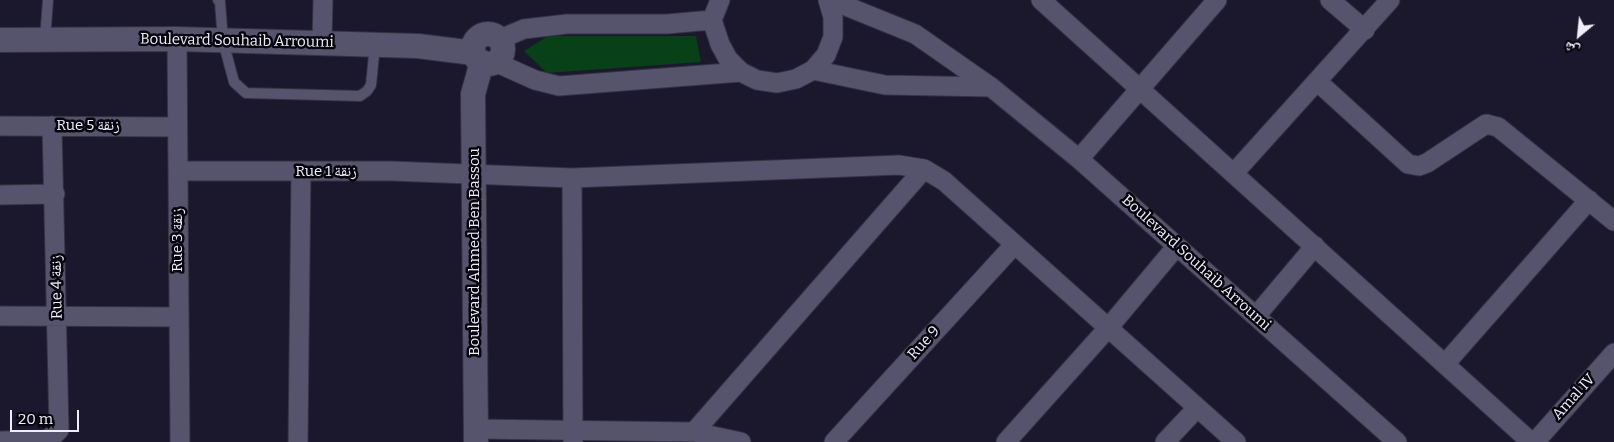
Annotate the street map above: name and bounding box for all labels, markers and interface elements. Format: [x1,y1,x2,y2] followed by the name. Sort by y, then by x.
[1554,10,1604,60] north arrow
[140,30,334,52] street label: Boulevard Souhaib Arroumi
[1561,38,1582,60] text: ش
[56,117,120,135] street label: Rue 5 زنقة
[466,148,484,356] street label: Boulevard Ahmed Ben Bassou
[295,163,357,181] street label: Rue 1 زنقة
[1118,191,1274,335] street label: Boulevard Souhaib Arroumi
[169,208,187,272] street label: Rue 3 زنقة
[47,255,67,319] street label: Rue 4 زنقة
[904,323,944,363] street label: Rue 9
[1549,370,1599,424] street label: Amal IV
[12,400,81,432] scale bar
[18,410,53,428] text: 20 m

